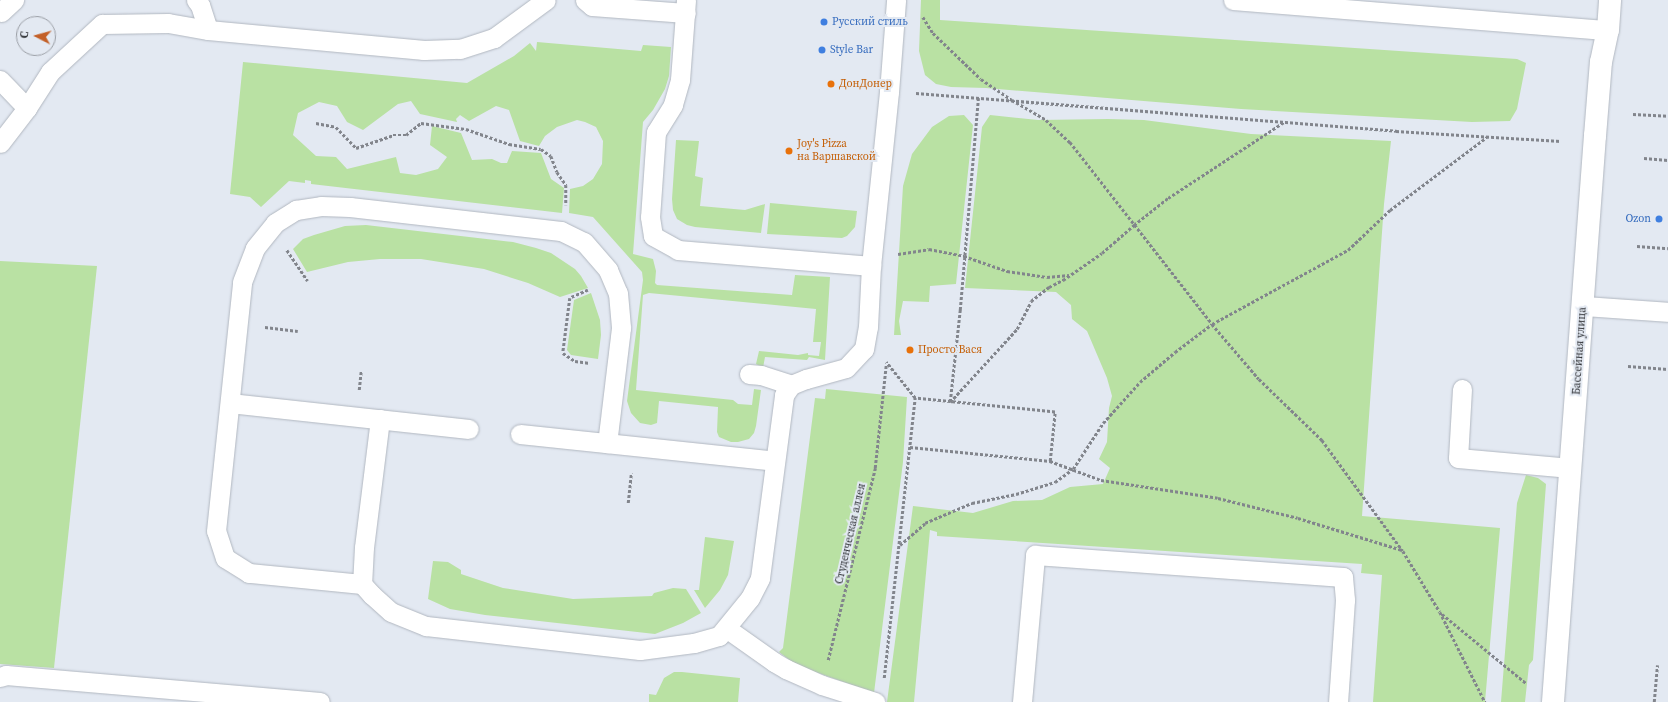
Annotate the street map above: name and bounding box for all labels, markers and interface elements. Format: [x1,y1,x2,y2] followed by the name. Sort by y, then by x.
[832,15,908,29] place label: Русский стиль
[16,16,56,56] north arrow
[819,17,829,27] marker: Русский стиль
[17,31,32,39] text: С
[830,43,873,57] place label: Style Bar
[817,45,827,55] marker: Style Bar
[839,77,892,91] place label: ДонДонер
[826,79,836,89] marker: ДонДонер
[797,138,876,164] place label: Joy's Pizza на Варшавской
[784,146,794,156] marker: Joy's Pizza на Варшавской
[1626,212,1651,226] place label: Ozon
[1654,214,1664,224] marker: Ozon
[1570,307,1590,395] street label: Бассейная улица
[918,343,982,357] place label: Просто Вася
[905,345,915,355] marker: Просто Вася
[833,482,869,586] street label: Студенческая аллея

